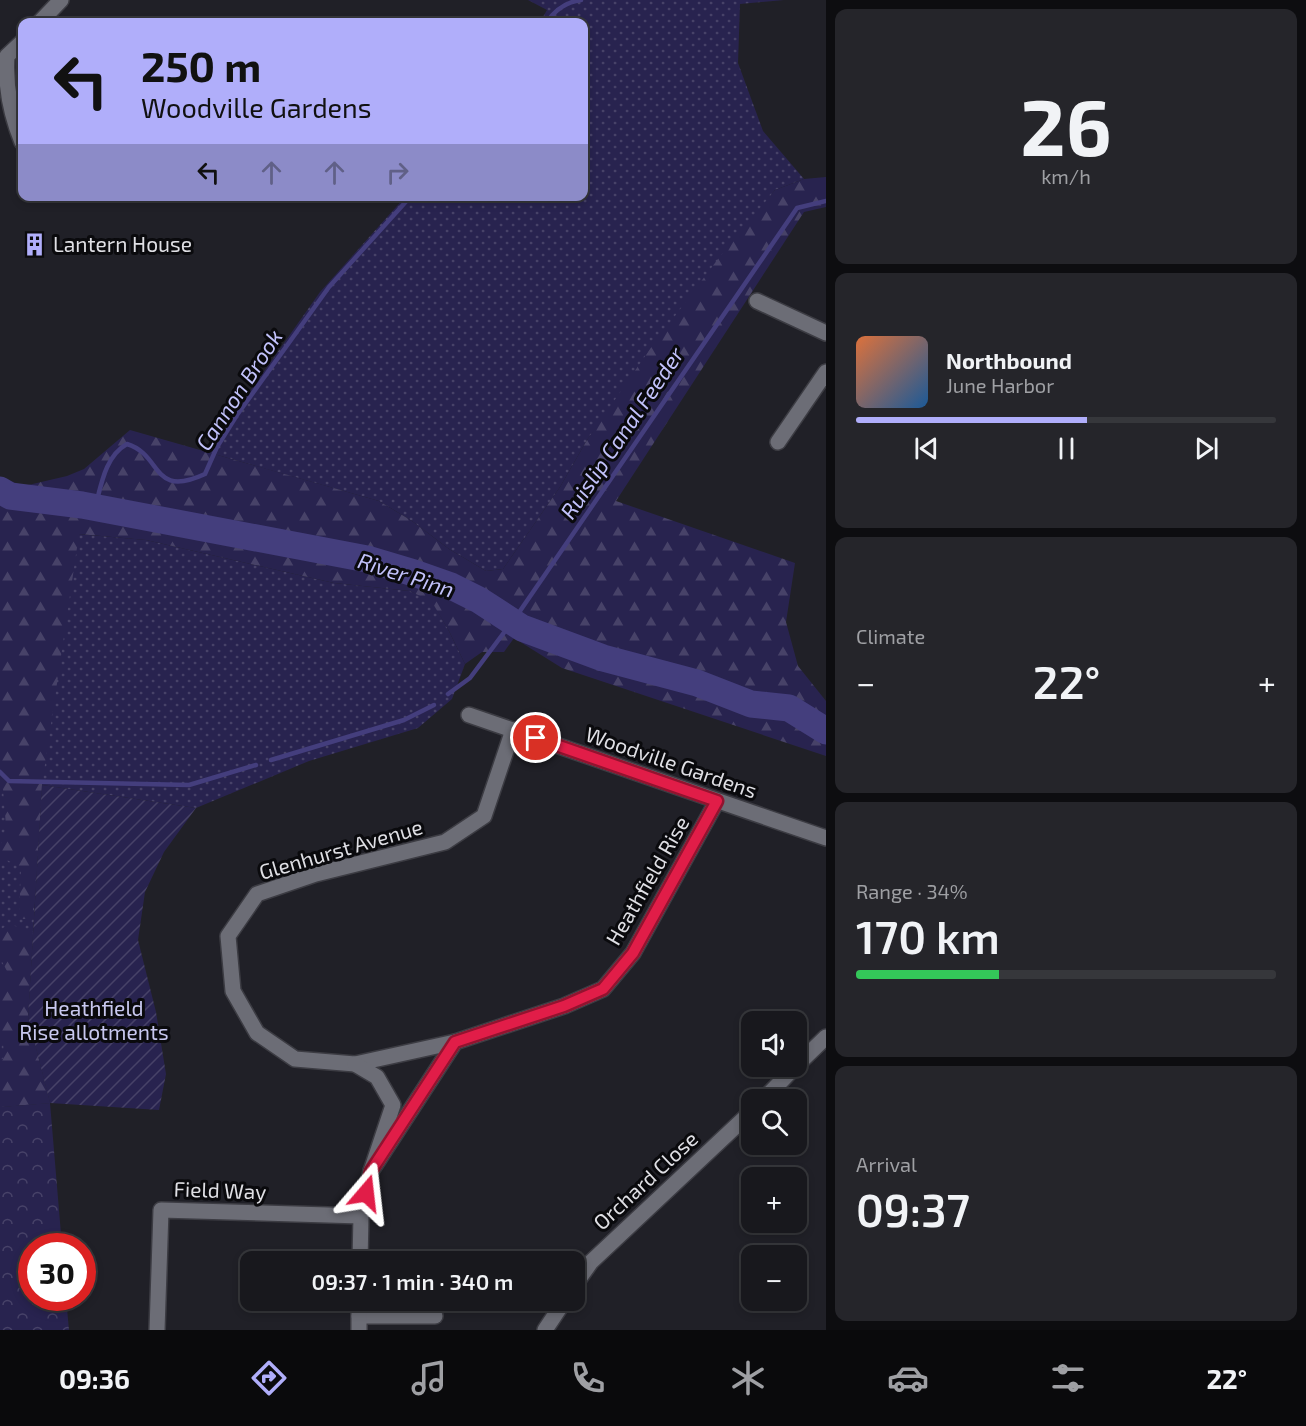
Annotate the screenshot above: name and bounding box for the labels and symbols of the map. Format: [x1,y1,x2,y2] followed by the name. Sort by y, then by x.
[53,231,192,256] place label: Lantern House
[22,232,48,258] building icon: Lantern House
[189,324,287,455] water label: Cannon Brook
[554,341,689,523] water label: Ruislip Canal Feeder
[355,546,458,602] water label: River Pinn
[510,712,561,763] pin
[583,721,760,803] street label: Woodville Gardens
[600,812,694,949] street label: Heathfield Rise
[256,813,425,884] street label: Glenhurst Avenue
[19,995,169,1044] park label: Heathfield Rise allotments
[588,1125,702,1234] street label: Orchard Close
[334,1161,398,1225] position arrow
[173,1175,267,1204] street label: Field Way
[18,1233,96,1311] speed limit sign: 30

